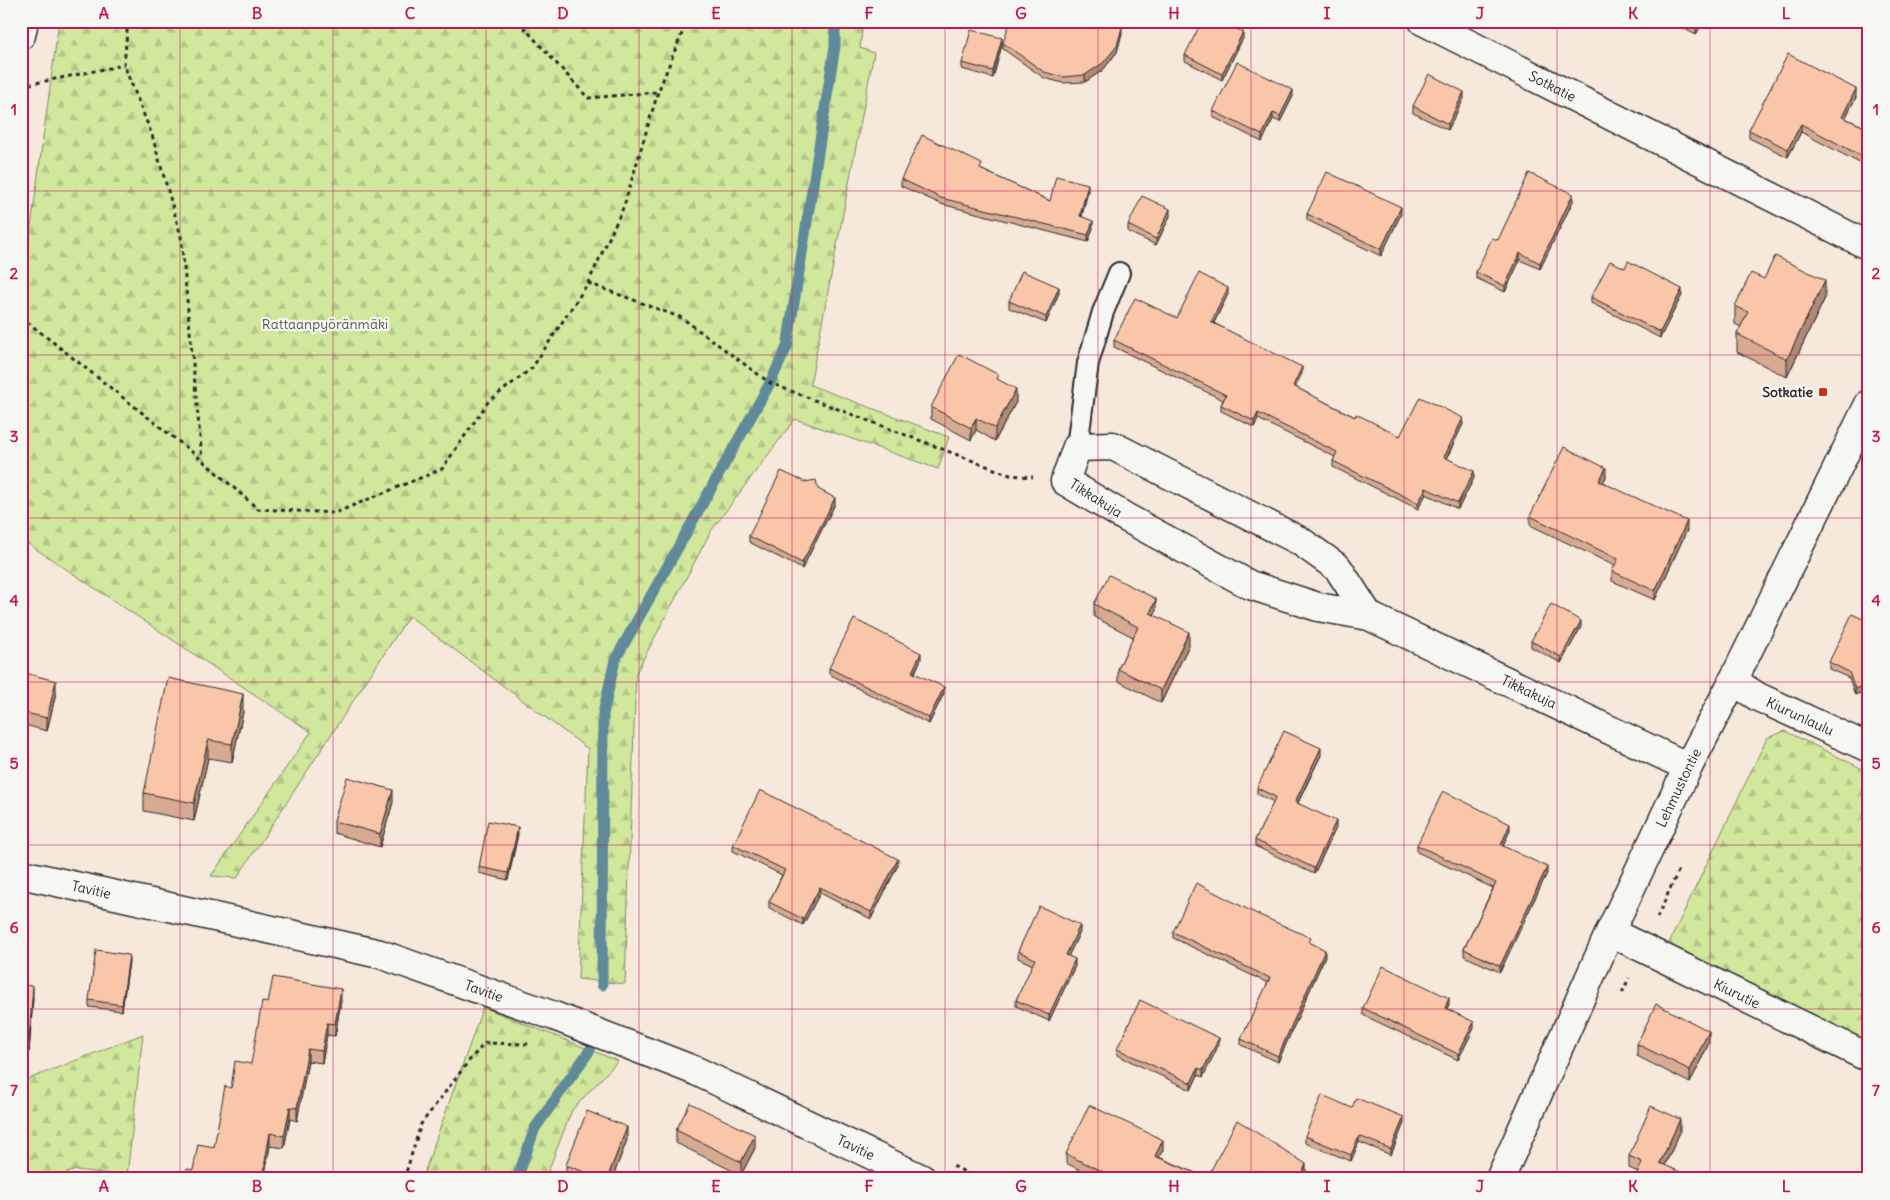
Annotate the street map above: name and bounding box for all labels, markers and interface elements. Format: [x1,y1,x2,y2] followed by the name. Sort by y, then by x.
[99,3,109,23] text: A
[252,3,263,23] text: B
[405,3,416,23] text: C
[557,3,569,23] text: D
[711,3,721,23] text: E
[864,3,874,23] text: F
[1015,3,1027,23] text: G
[1168,3,1180,23] text: H
[1324,3,1331,23] text: I
[1476,3,1485,23] text: J
[1628,3,1638,23] text: K
[1782,3,1791,23] text: L
[1526,67,1579,106] street label: Sotkatie
[11,99,17,119] text: 1
[1873,99,1879,119] text: 1
[10,263,19,283] text: 2
[1872,263,1881,283] text: 2
[262,315,388,333] park label: Rattaanpyöränmäki
[1762,383,1813,401] place label: Sotkatie
[1817,386,1829,398] marker: Sotkatie
[9,426,19,446] text: 3
[1871,426,1881,446] text: 3
[1066,475,1126,521] street label: Tikkakuja
[9,590,19,610] text: 4
[1871,590,1881,610] text: 4
[1498,671,1559,712] street label: Tikkakuja
[1763,693,1837,740] street label: Kiurunlaulu
[1652,745,1705,830] street label: Lehmustontie
[9,753,19,773] text: 5
[1871,753,1881,773] text: 5
[70,877,113,903] street label: Tavitie
[9,917,19,937] text: 6
[1871,917,1881,937] text: 6
[1711,975,1763,1013] street label: Kiurutie
[462,976,506,1006] street label: Tavitie
[10,1080,18,1100] text: 7
[1872,1080,1880,1100] text: 7
[834,1131,878,1164] street label: Tavitie
[99,1176,109,1196] text: A
[252,1176,263,1196] text: B
[405,1176,416,1196] text: C
[557,1176,569,1196] text: D
[711,1176,721,1196] text: E
[864,1176,874,1196] text: F
[1015,1176,1027,1196] text: G
[1168,1176,1180,1196] text: H
[1324,1176,1331,1196] text: I
[1476,1176,1485,1196] text: J
[1628,1176,1638,1196] text: K
[1782,1176,1791,1196] text: L

